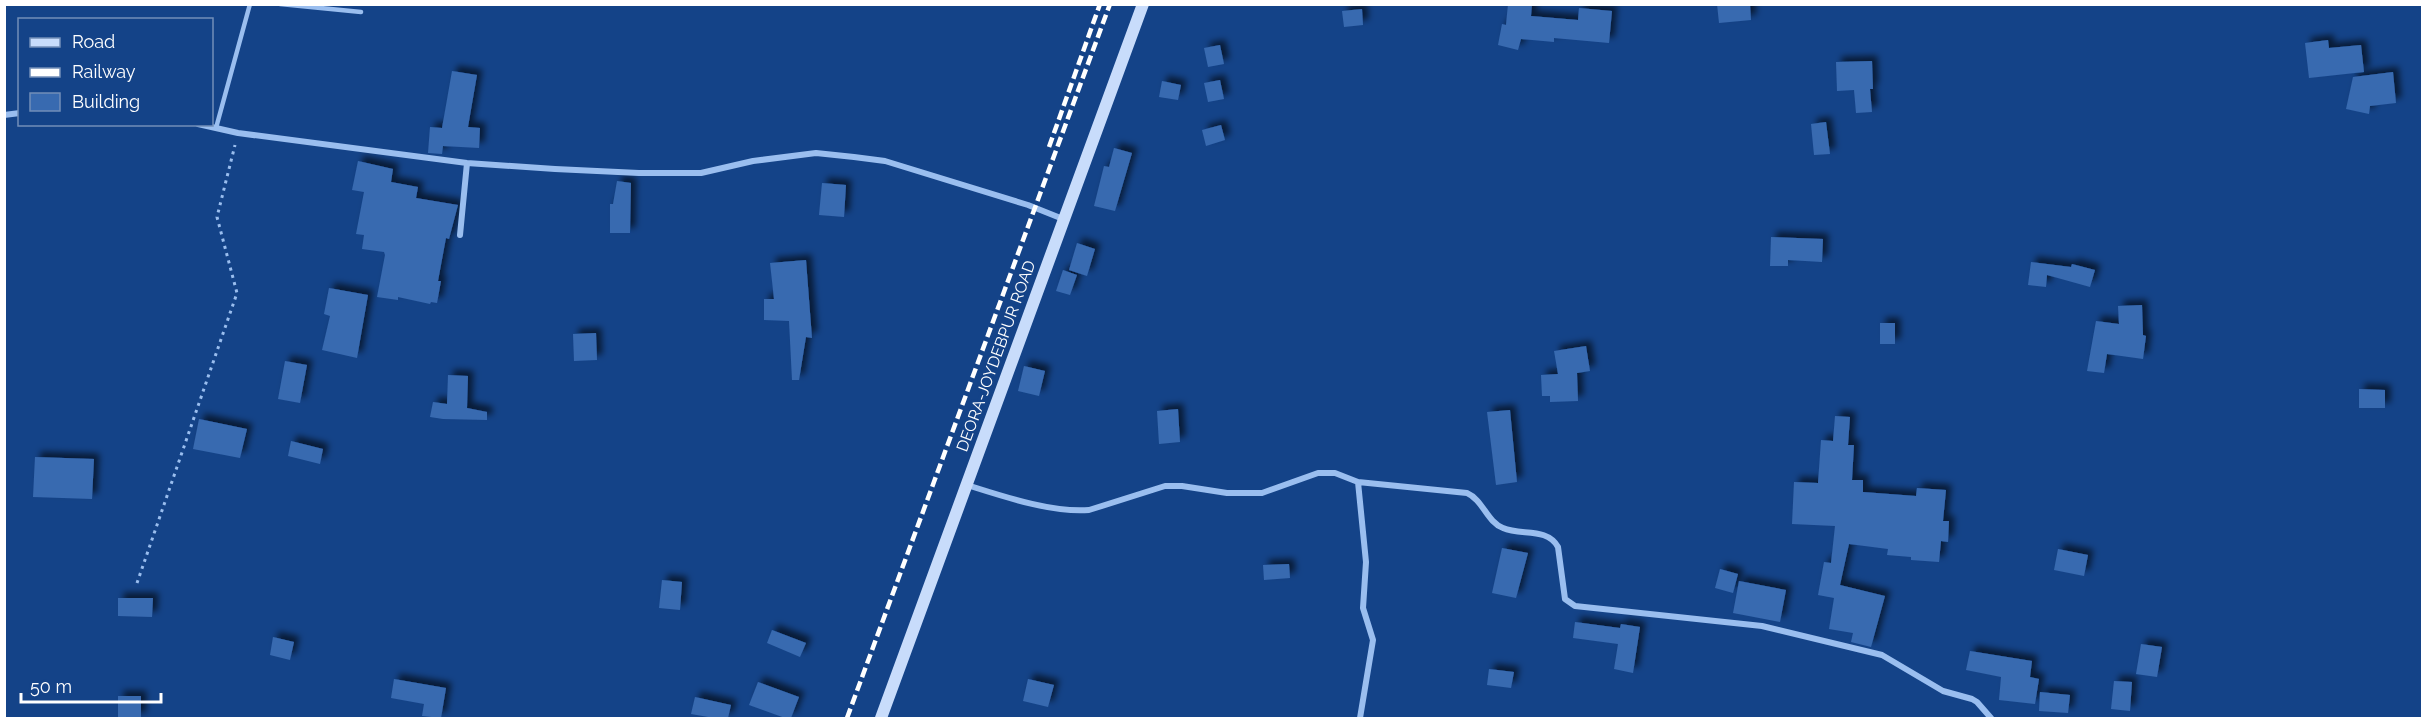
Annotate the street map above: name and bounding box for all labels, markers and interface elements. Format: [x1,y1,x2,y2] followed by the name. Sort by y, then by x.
[18,18,213,126] legend
[72,31,115,52] text: Road
[72,61,136,82] text: Railway
[72,91,140,112] text: Building
[953,258,1039,454] street label: DEORA-JOYDEBPUR ROAD
[21,666,160,704] scale bar
[30,676,72,697] text: 50 m

